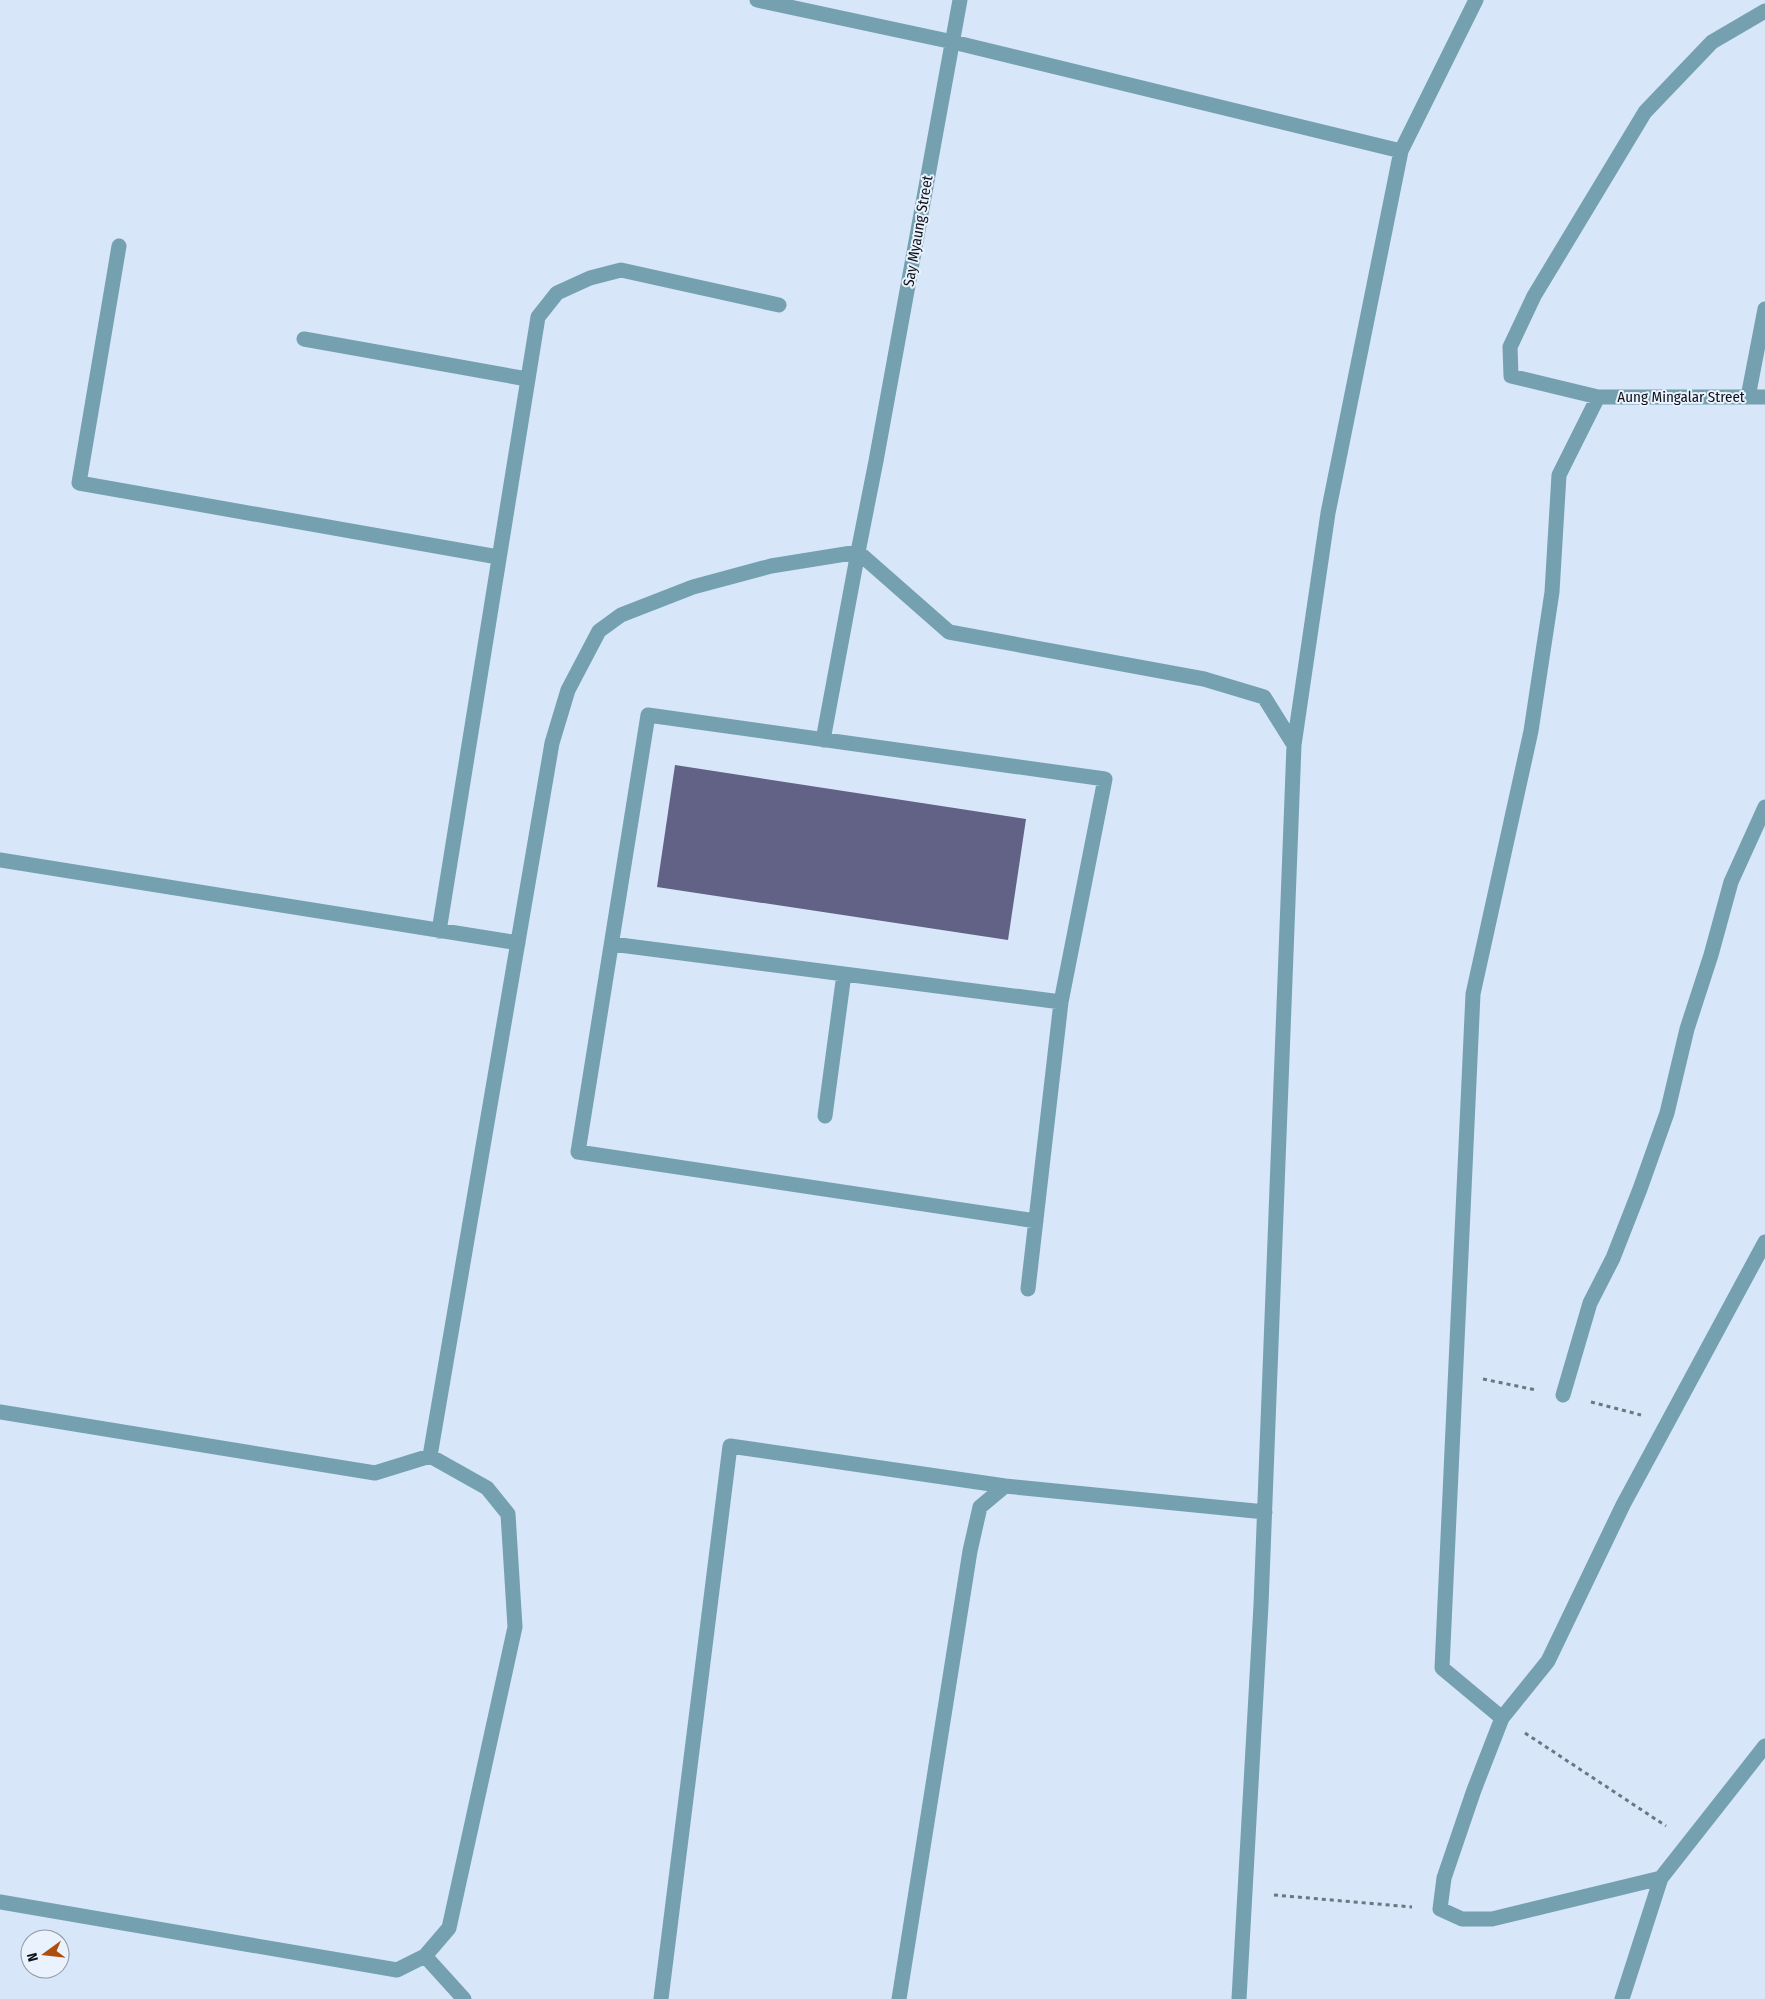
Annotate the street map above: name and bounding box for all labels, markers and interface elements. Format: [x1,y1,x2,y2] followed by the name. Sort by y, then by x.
[899,174,937,288] street label: Say Myaung Street
[1617,388,1745,406] street label: Aung Mingalar Street
[20,1929,70,1979] north arrow
[24,1951,42,1963] text: N

